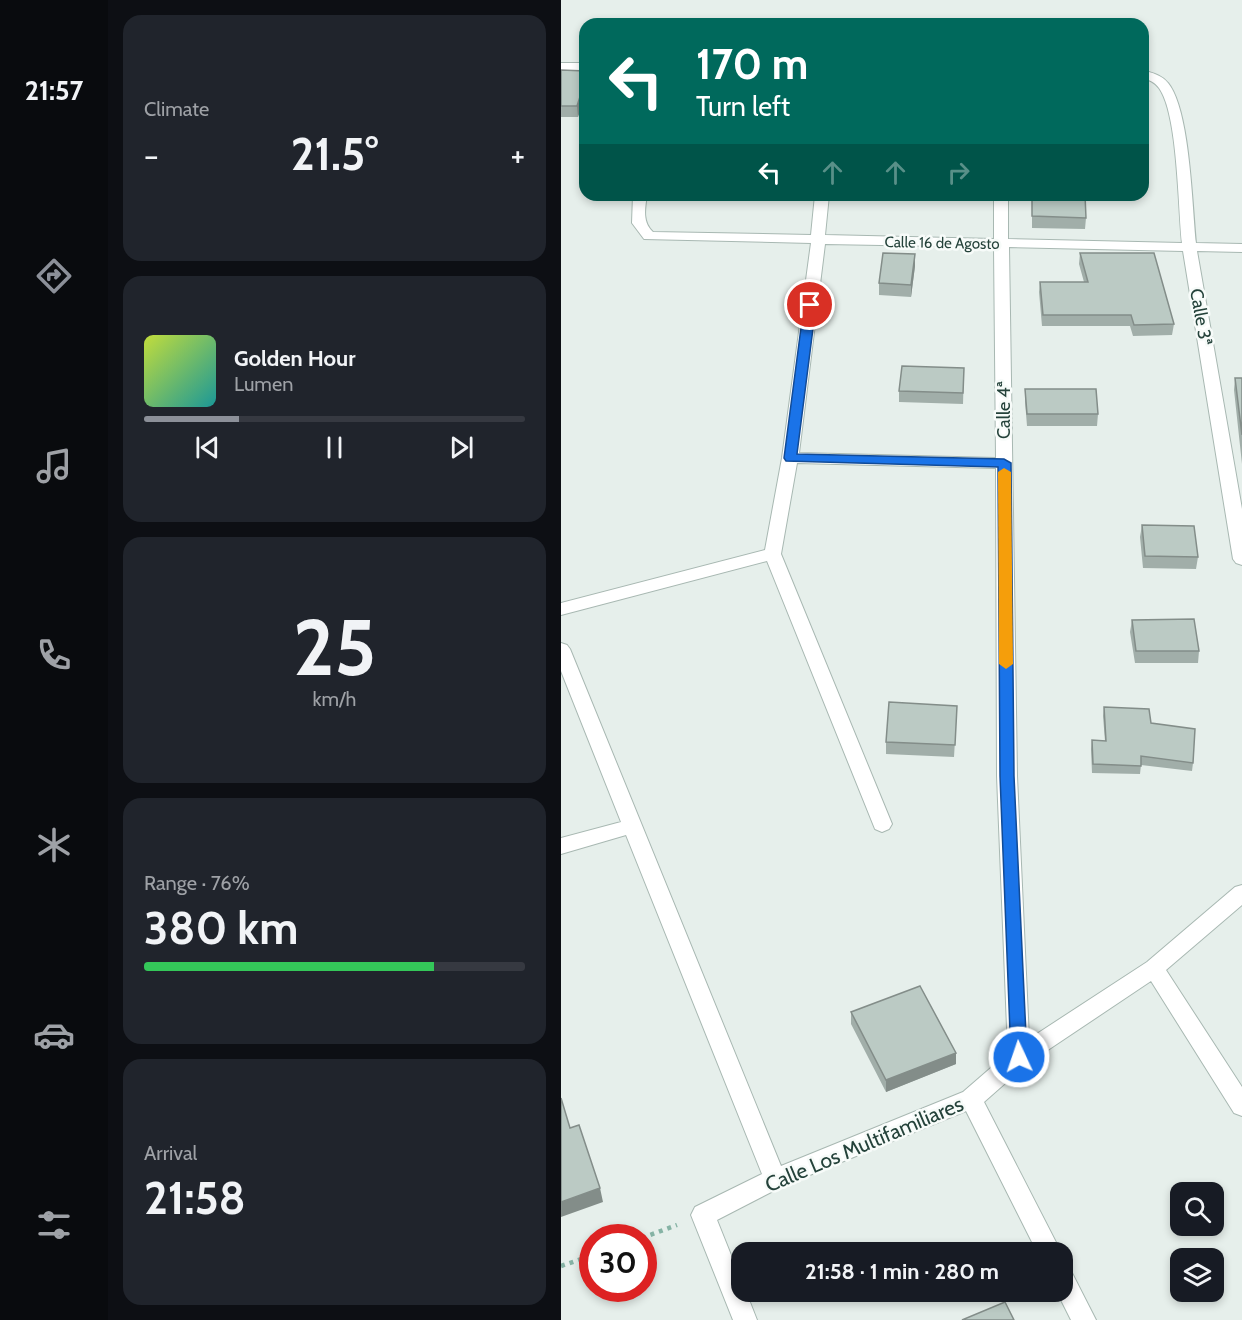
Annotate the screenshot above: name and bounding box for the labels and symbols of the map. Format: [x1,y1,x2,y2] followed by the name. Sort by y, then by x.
[884,233,1000,253] street label: Calle 16 de Agosto
[784,279,835,330] pin
[1185,287,1217,347] street label: Calle 3ª
[993,381,1015,439] street label: Calle 4ª
[987,1025,1051,1089] position arrow
[761,1091,967,1197] street label: Calle Los Multifamiliares
[579,1224,657,1302] speed limit sign: 30

